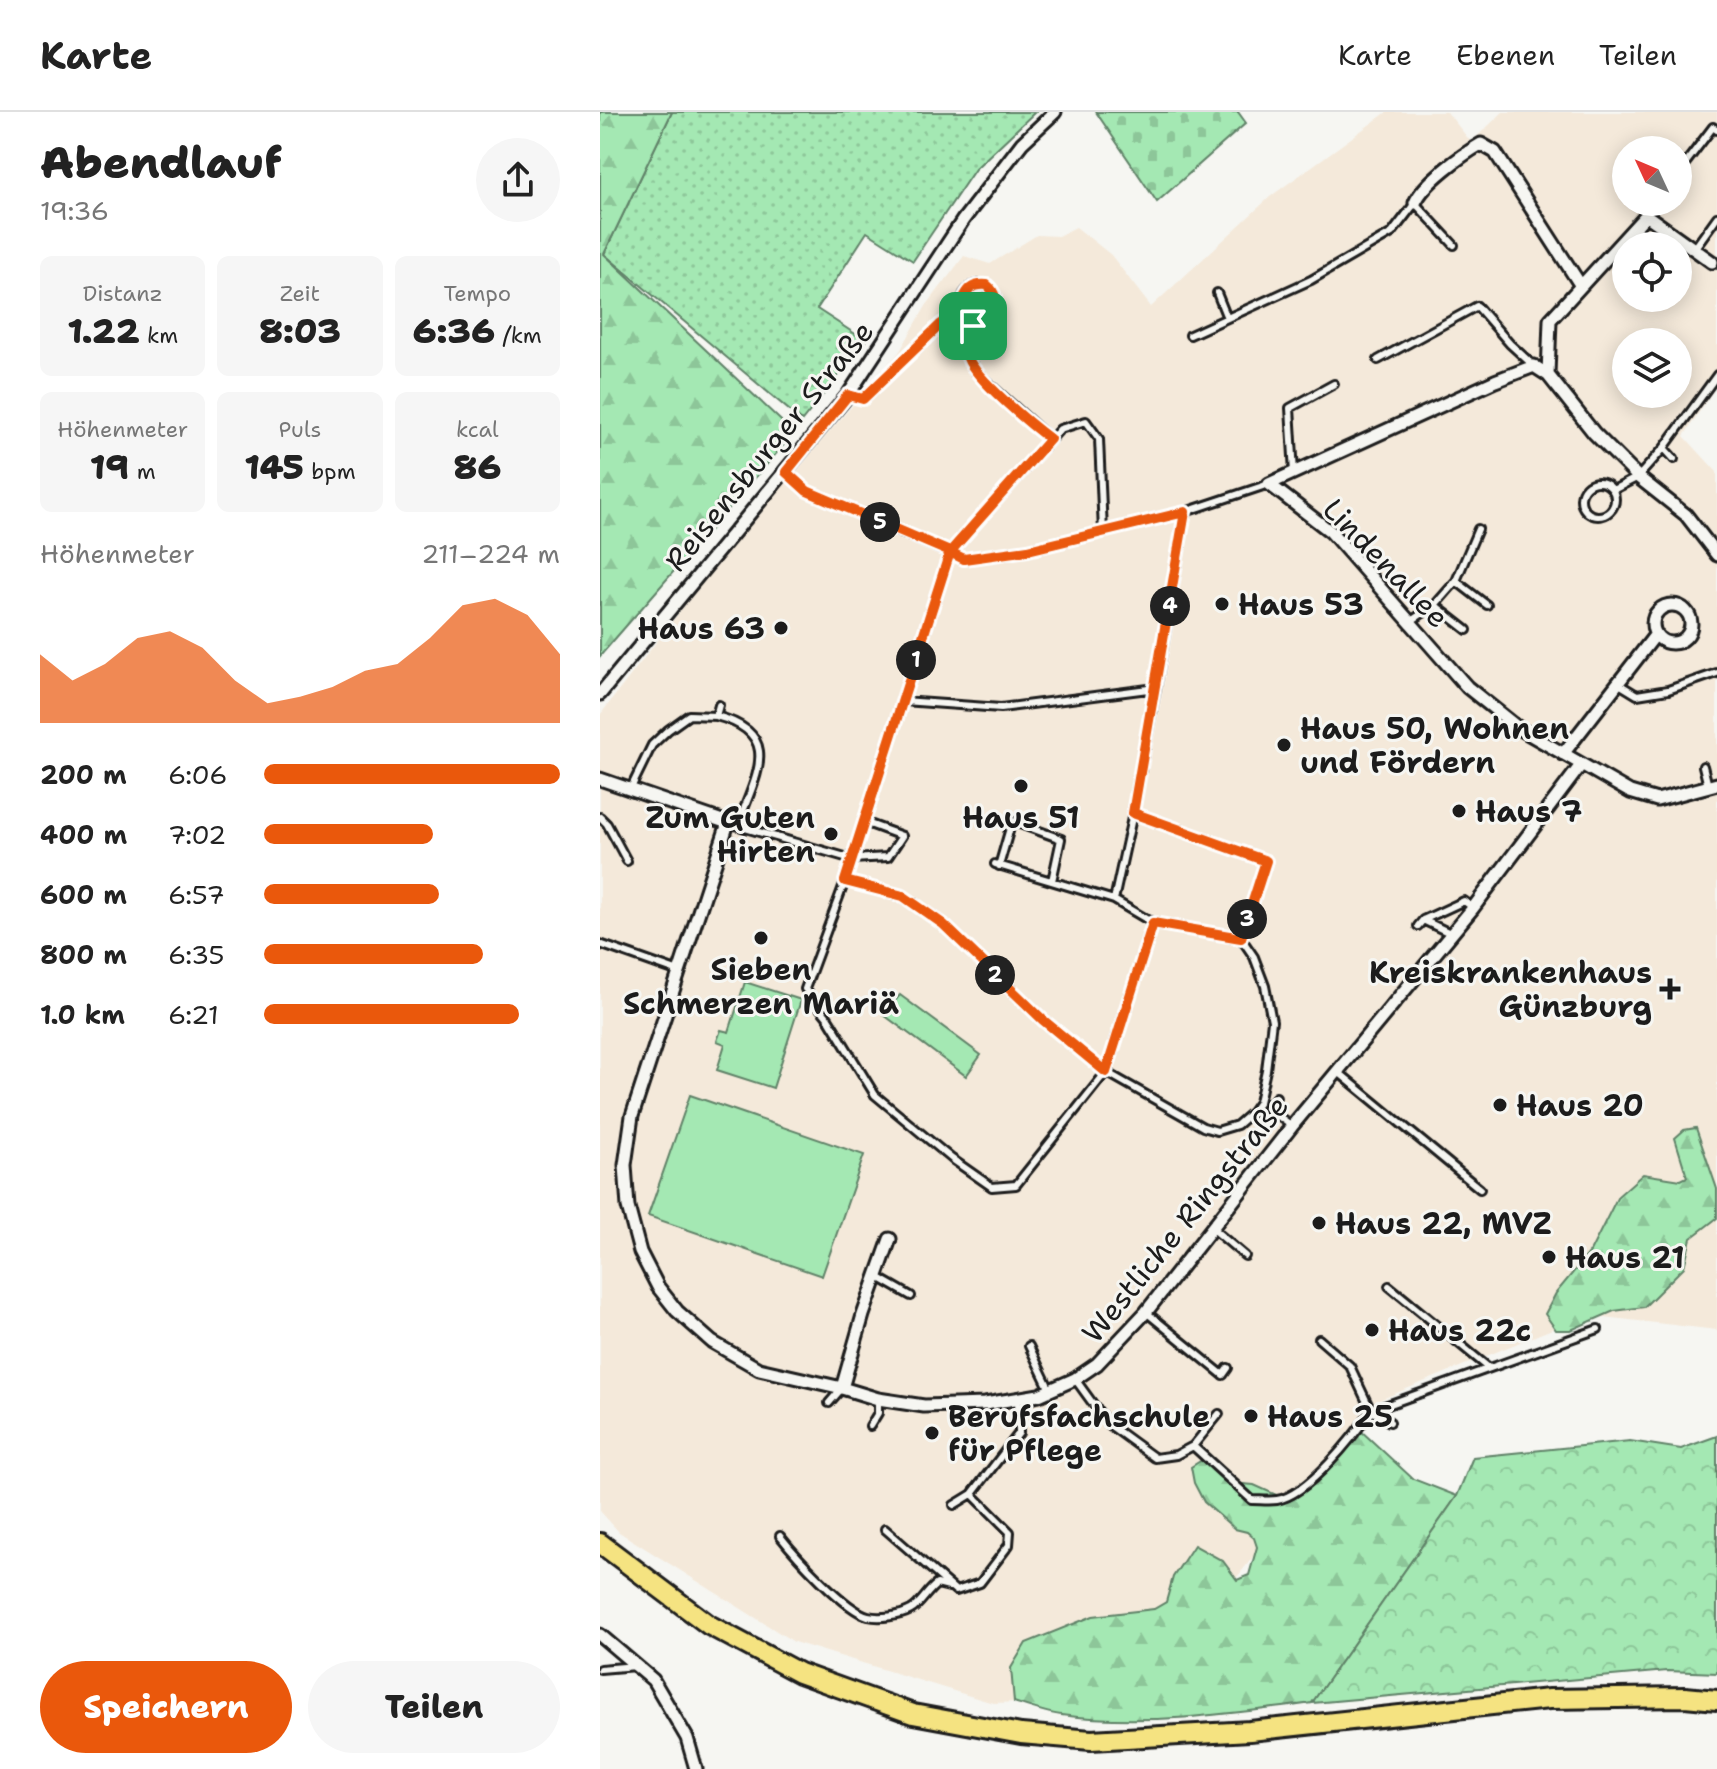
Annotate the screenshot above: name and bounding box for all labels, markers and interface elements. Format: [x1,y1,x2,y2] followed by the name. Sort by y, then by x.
[40,30,152,81] text: Karte
[1338,36,1412,74] text: Karte
[1456,36,1555,74] text: Ebenen
[1599,36,1677,74] text: Teilen
[40,133,282,192] text: Abendlauf
[1612,136,1692,216] north arrow
[1612,136,1692,408] map controls
[476,138,560,222] button: share
[40,193,109,228] text: 19:36
[1612,232,1692,312] button: locate
[83,279,163,308] text: Distanz
[280,279,320,308] text: Zeit
[443,279,511,308] text: Tempo
[939,292,1007,360] pin
[951,304,995,348] icon: arrive
[67,308,139,354] text: 1.22
[259,308,341,354] text: 8:03
[413,308,495,354] text: 6:36
[655,312,883,580] street label: Reisensburger Straße
[139,321,178,350] text: km
[495,321,542,350] text: /km
[1612,328,1692,408] button: layers
[57,415,188,444] text: Höhenmeter
[279,415,321,444] text: Puls
[456,415,499,444] text: kcal
[90,444,129,490] text: 19
[244,444,304,490] text: 145
[453,444,501,490] text: 86
[129,457,156,486] text: m
[304,457,356,486] text: bpm
[1314,489,1458,637] street label: Lindenallee
[860,502,900,542] pin: 5
[873,507,887,536] text: 5
[40,536,195,571] text: Höhenmeter
[421,536,560,571] text: 211–224 m
[1238,584,1364,625] place label: Haus 53
[1150,586,1190,626] pin: 4
[1162,591,1178,620] text: 4
[1213,595,1231,613] marker: Haus 53
[638,608,765,649] place label: Haus 63
[772,619,790,637] marker: Haus 63
[896,640,936,680] pin: 1
[911,645,921,674] text: 1
[1300,708,1569,783] place label: Haus 50, Wohnen und Fördern
[1275,736,1293,754] marker: Haus 50, Wohnen und Fördern
[40,757,127,792] text: 200 m
[168,757,227,792] text: 6:06
[1012,777,1030,795] marker: Haus 51
[1475,791,1582,832] place label: Haus 7
[645,797,815,872] place label: Zum Guten Hirten
[962,797,1080,838] place label: Haus 51
[1450,802,1468,820] marker: Haus 7
[40,817,127,852] text: 400 m
[168,817,226,852] text: 7:02
[822,825,840,843] marker: Zum Guten Hirten
[40,877,127,912] text: 600 m
[168,877,225,912] text: 6:57
[1227,899,1267,939] pin: 3
[1239,904,1255,933] text: 3
[752,929,770,947] marker: Sieben Schmerzen Mariä
[40,937,127,972] text: 800 m
[168,937,224,972] text: 6:35
[623,949,899,1024] place label: Sieben Schmerzen Mariä
[1369,952,1652,1027] place label: Kreiskrankenhaus Günzburg
[975,955,1015,995] pin: 2
[987,960,1003,989] text: 2
[1659,978,1681,1000] marker: Kreiskrankenhaus Günzburg
[40,997,125,1032] text: 1.0 km
[168,997,219,1032] text: 6:21
[1516,1085,1644,1126] place label: Haus 20
[1072,1087,1298,1351] street label: Westliche Ringstraße
[1491,1096,1509,1114] marker: Haus 20
[1335,1203,1552,1244] place label: Haus 22, MVZ
[1310,1214,1328,1232] marker: Haus 22, MVZ
[1565,1237,1685,1278] place label: Haus 21
[1540,1248,1558,1266] marker: Haus 21
[1388,1310,1531,1351] place label: Haus 22c
[1363,1321,1381,1339] marker: Haus 22c
[948,1396,1210,1471] place label: Berufsfachschule für Pflege
[1267,1396,1393,1437] place label: Haus 25
[1242,1407,1260,1425] marker: Haus 25
[923,1424,941,1442] marker: Berufsfachschule für Pflege
[40,1661,292,1753] button: Speichern
[308,1661,560,1753] button: Teilen

